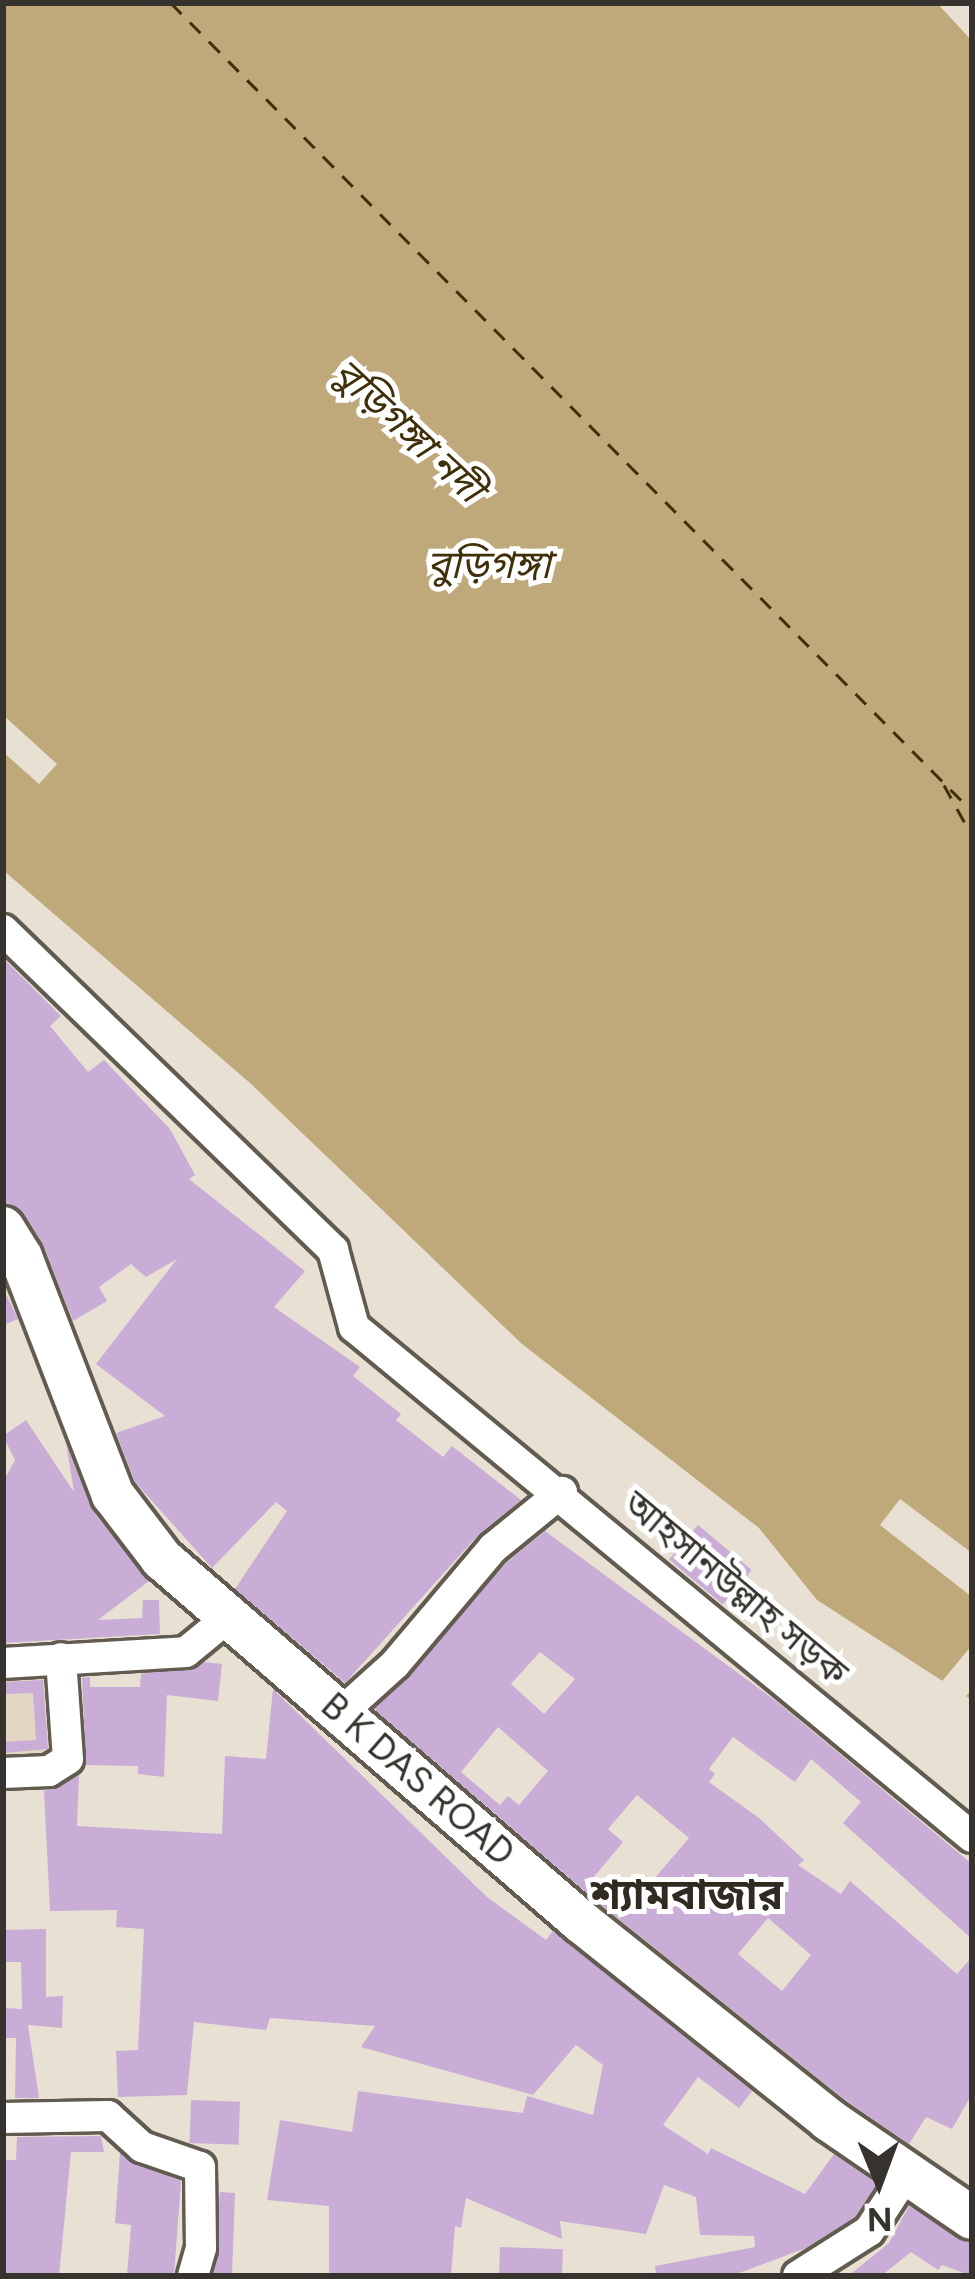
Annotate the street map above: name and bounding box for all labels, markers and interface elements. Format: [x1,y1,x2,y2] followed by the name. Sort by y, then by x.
[323,349,493,513] water label: বুড়িগঙ্গা নদী
[427,542,551,588] water label: বুড়িগঙ্গা
[615,1482,857,1694] street label: আহসানউল্লাহ সড়ক
[313,1683,523,1875] street label: B K DAS ROAD
[591,1870,783,1920] district label: শ্যামবাজার
[819,2123,939,2243] north arrow
[867,2200,893,2239] text: N

